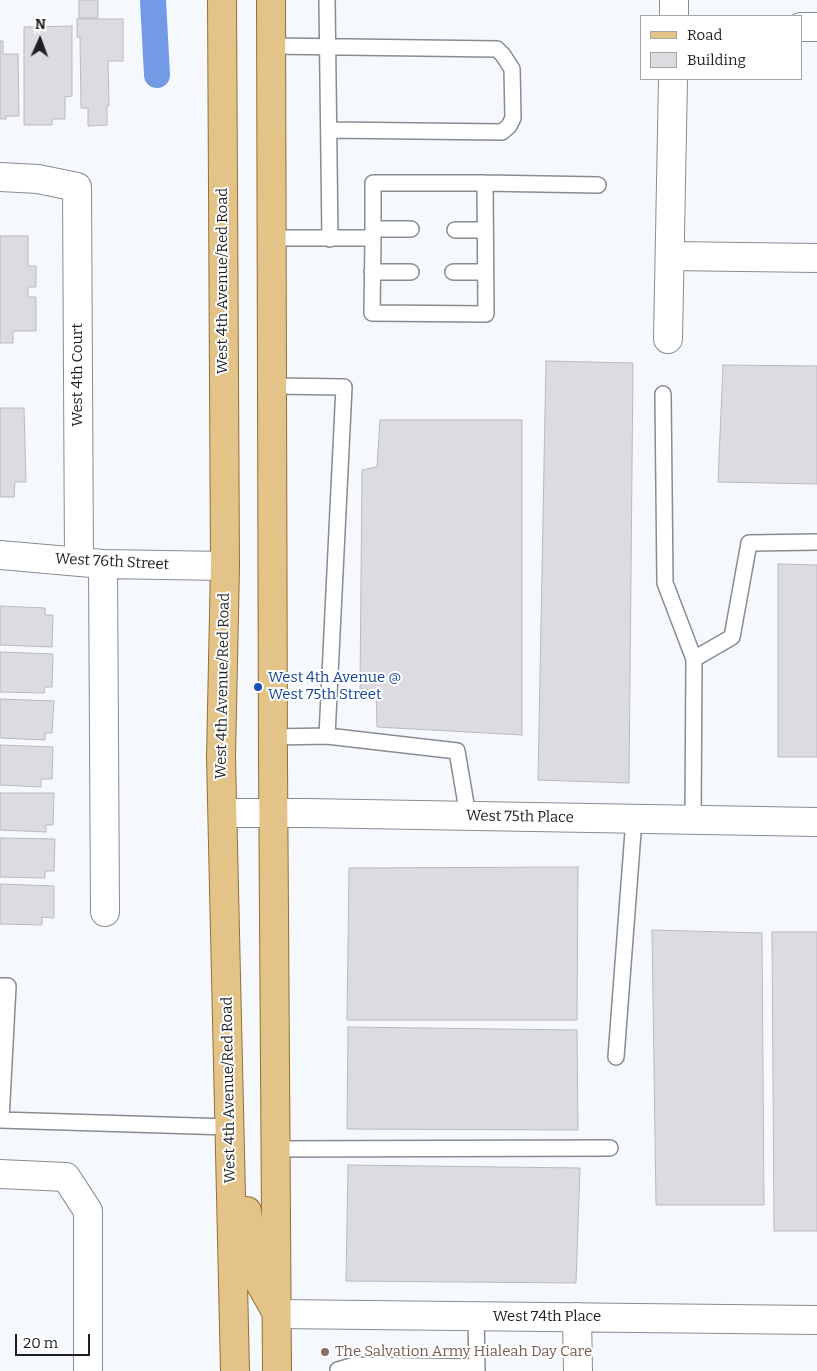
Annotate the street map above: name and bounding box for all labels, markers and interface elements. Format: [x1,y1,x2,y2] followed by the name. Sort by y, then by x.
[15,15,65,65] north arrow
[640,15,802,80] legend
[35,16,46,33] text: N
[687,26,722,44] text: Road
[687,51,746,69] text: Building
[214,188,232,374] street label: West 4th Avenue/Red Road
[69,323,87,427] street label: West 4th Court
[55,550,169,574] street label: West 76th Street
[212,593,234,779] street label: West 4th Avenue/Red Road
[268,669,401,704] place label: West 4th Avenue @ West 75th Street
[252,681,264,693] marker: West 4th Avenue @ West 75th Street
[466,807,574,827] street label: West 75th Place
[218,997,240,1183] street label: West 4th Avenue/Red Road
[493,1308,601,1326] street label: West 74th Place
[18,1324,92,1356] scale bar
[23,1334,58,1352] text: 20 m
[335,1343,592,1361] place label: The Salvation Army Hialeah Day Care
[319,1346,331,1358] marker: The Salvation Army Hialeah Day Care

